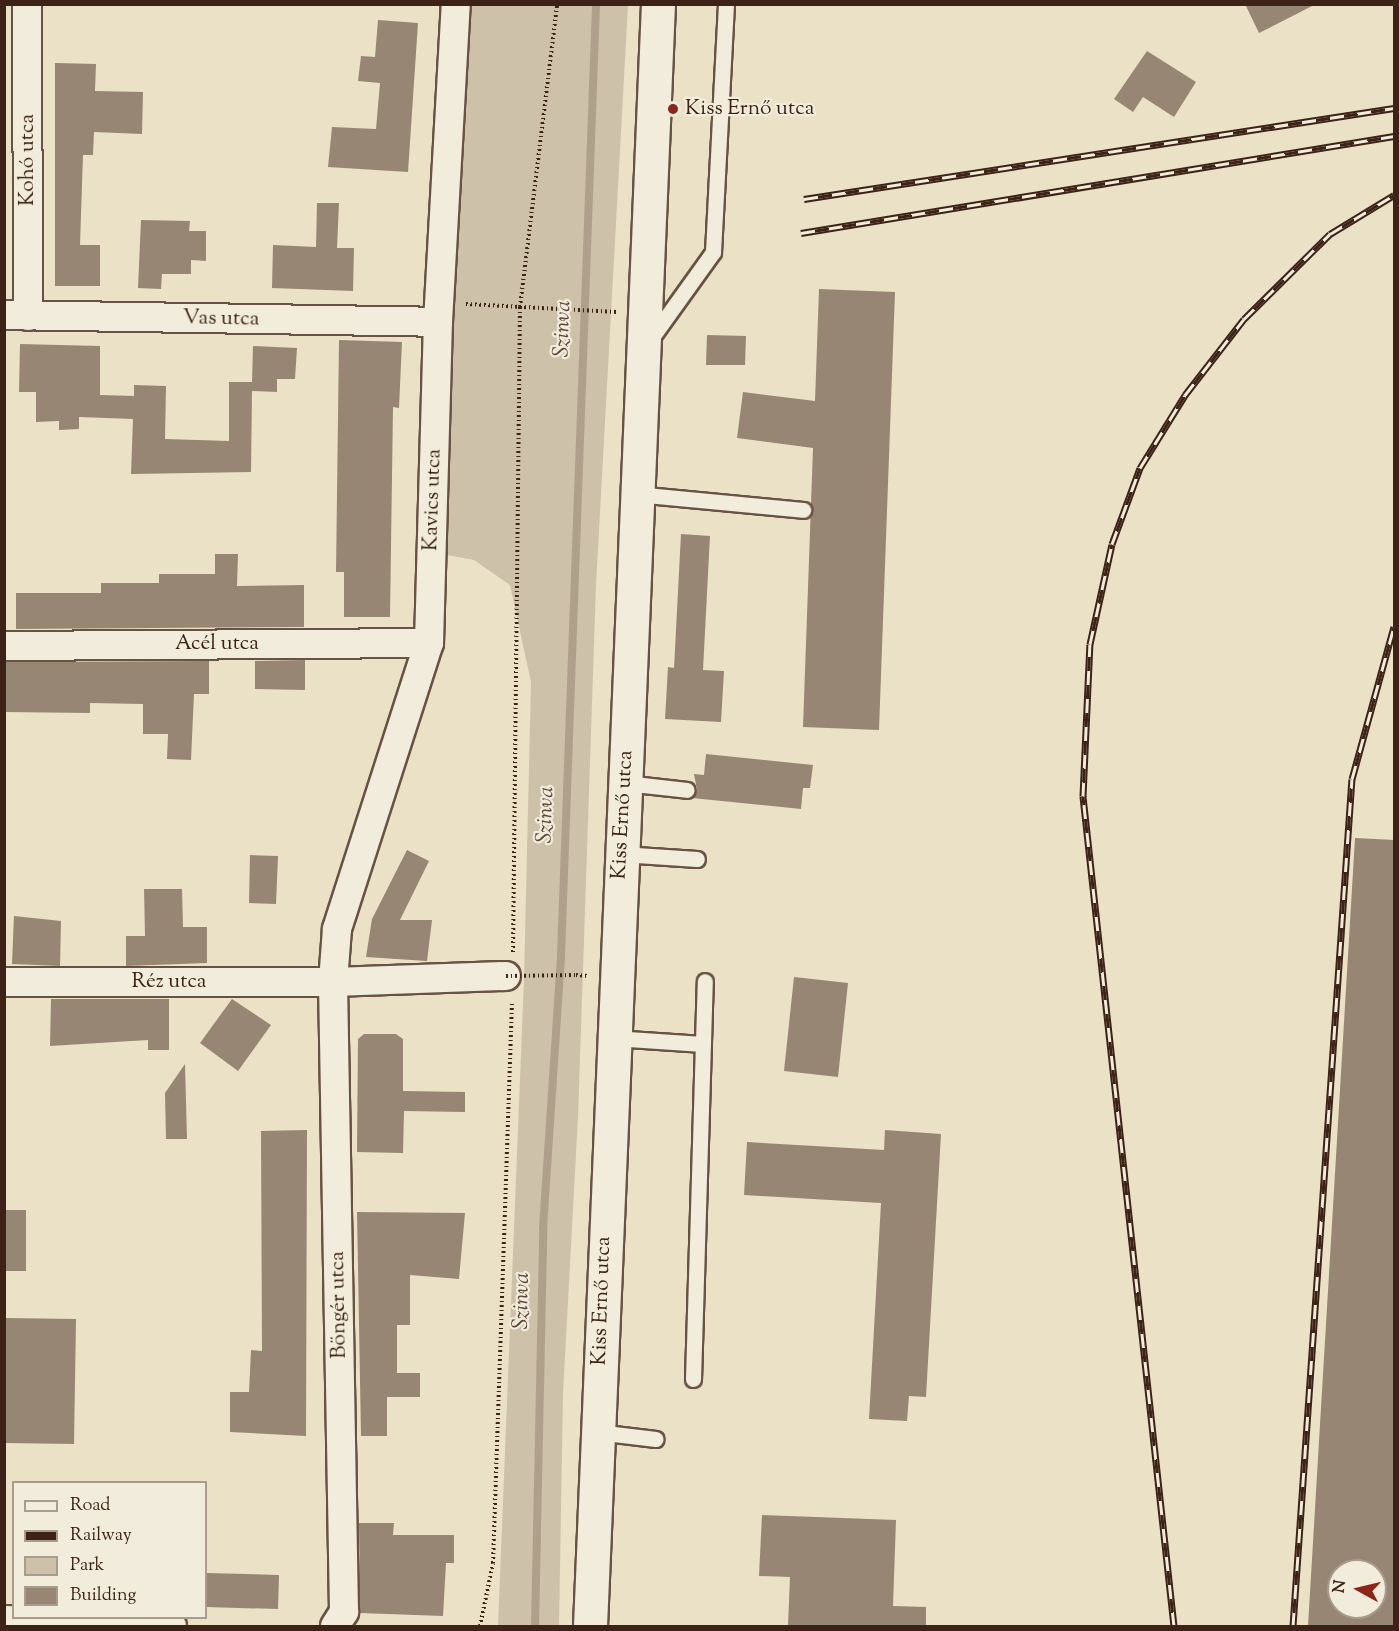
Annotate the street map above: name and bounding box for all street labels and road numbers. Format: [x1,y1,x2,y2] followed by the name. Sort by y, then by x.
[15,114,41,206] street label: Kohó utca
[183,306,259,332] street label: Vas utca
[419,449,447,551] street label: Kavics utca
[175,631,259,657] street label: Acél utca
[607,750,639,880] street label: Kiss Ernő utca
[131,969,207,995] street label: Réz utca
[587,1236,617,1366] street label: Kiss Ernő utca
[325,1251,353,1359] street label: Böngér utca

